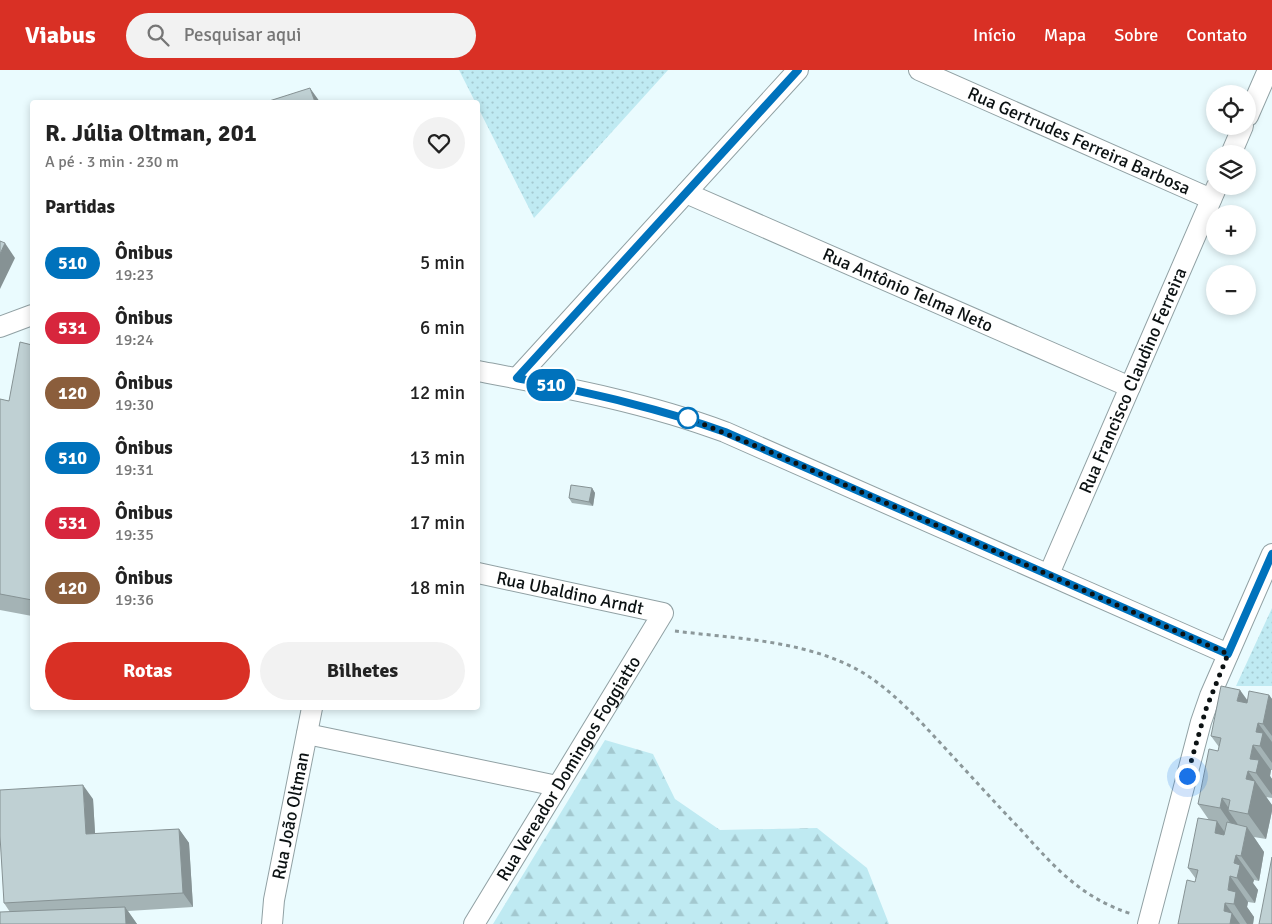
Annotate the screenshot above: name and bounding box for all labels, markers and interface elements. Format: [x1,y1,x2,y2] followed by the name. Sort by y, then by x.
[126,13,476,58] search box
[25,20,96,50] text: Viabus
[144,21,172,49] icon: search
[184,23,301,47] text: Pesquisar aqui
[973,24,1016,46] text: Início
[1044,24,1086,46] text: Mapa
[1114,24,1158,46] text: Sobre
[1186,24,1247,46] text: Contato
[964,82,1194,199] street label: Rua Gertrudes Ferreira Barbosa
[1206,85,1256,315] map controls
[1206,85,1256,135] button: locate
[413,117,465,169] button: heart
[45,118,257,148] text: R. Júlia Oltman, 201
[1206,145,1256,195] button: layers
[45,152,179,172] text: A pé · 3 min · 230 m
[45,195,115,219] text: Partidas
[1206,205,1256,255] button: +
[115,241,173,265] text: Ônibus
[819,243,996,337] street label: Rua Antônio Telma Neto
[420,251,465,275] text: 5 min
[58,252,87,274] text: 510
[1074,264,1191,497] street label: Rua Francisco Claudino Ferreira
[115,265,154,285] text: 19:23
[1206,265,1256,315] button: −
[115,306,173,330] text: Ônibus
[420,316,465,340] text: 6 min
[58,317,87,339] text: 531
[115,330,154,350] text: 19:24
[522,369,580,401] line badge: 510
[115,371,173,395] text: Ônibus
[536,374,566,396] text: 510
[410,381,465,405] text: 12 min
[58,382,87,404] text: 120
[115,395,154,415] text: 19:30
[677,407,699,429] unlabelled marker
[115,436,173,460] text: Ônibus
[410,446,465,470] text: 13 min
[58,447,87,469] text: 510
[115,460,154,480] text: 19:31
[115,501,173,525] text: Ônibus
[410,511,465,535] text: 17 min
[58,512,87,534] text: 531
[115,525,154,545] text: 19:35
[115,566,173,590] text: Ônibus
[494,567,646,619] street label: Rua Ubaldino Arndt
[410,576,465,600] text: 18 min
[58,577,87,599] text: 120
[115,590,154,610] text: 19:36
[45,642,250,700] button: Rotas
[260,642,465,700] button: Bilhetes
[492,652,645,885] street label: Rua Vereador Domingos Foggiatto
[267,750,314,881] street label: Rua João Oltman
[1175,764,1200,789] your location

